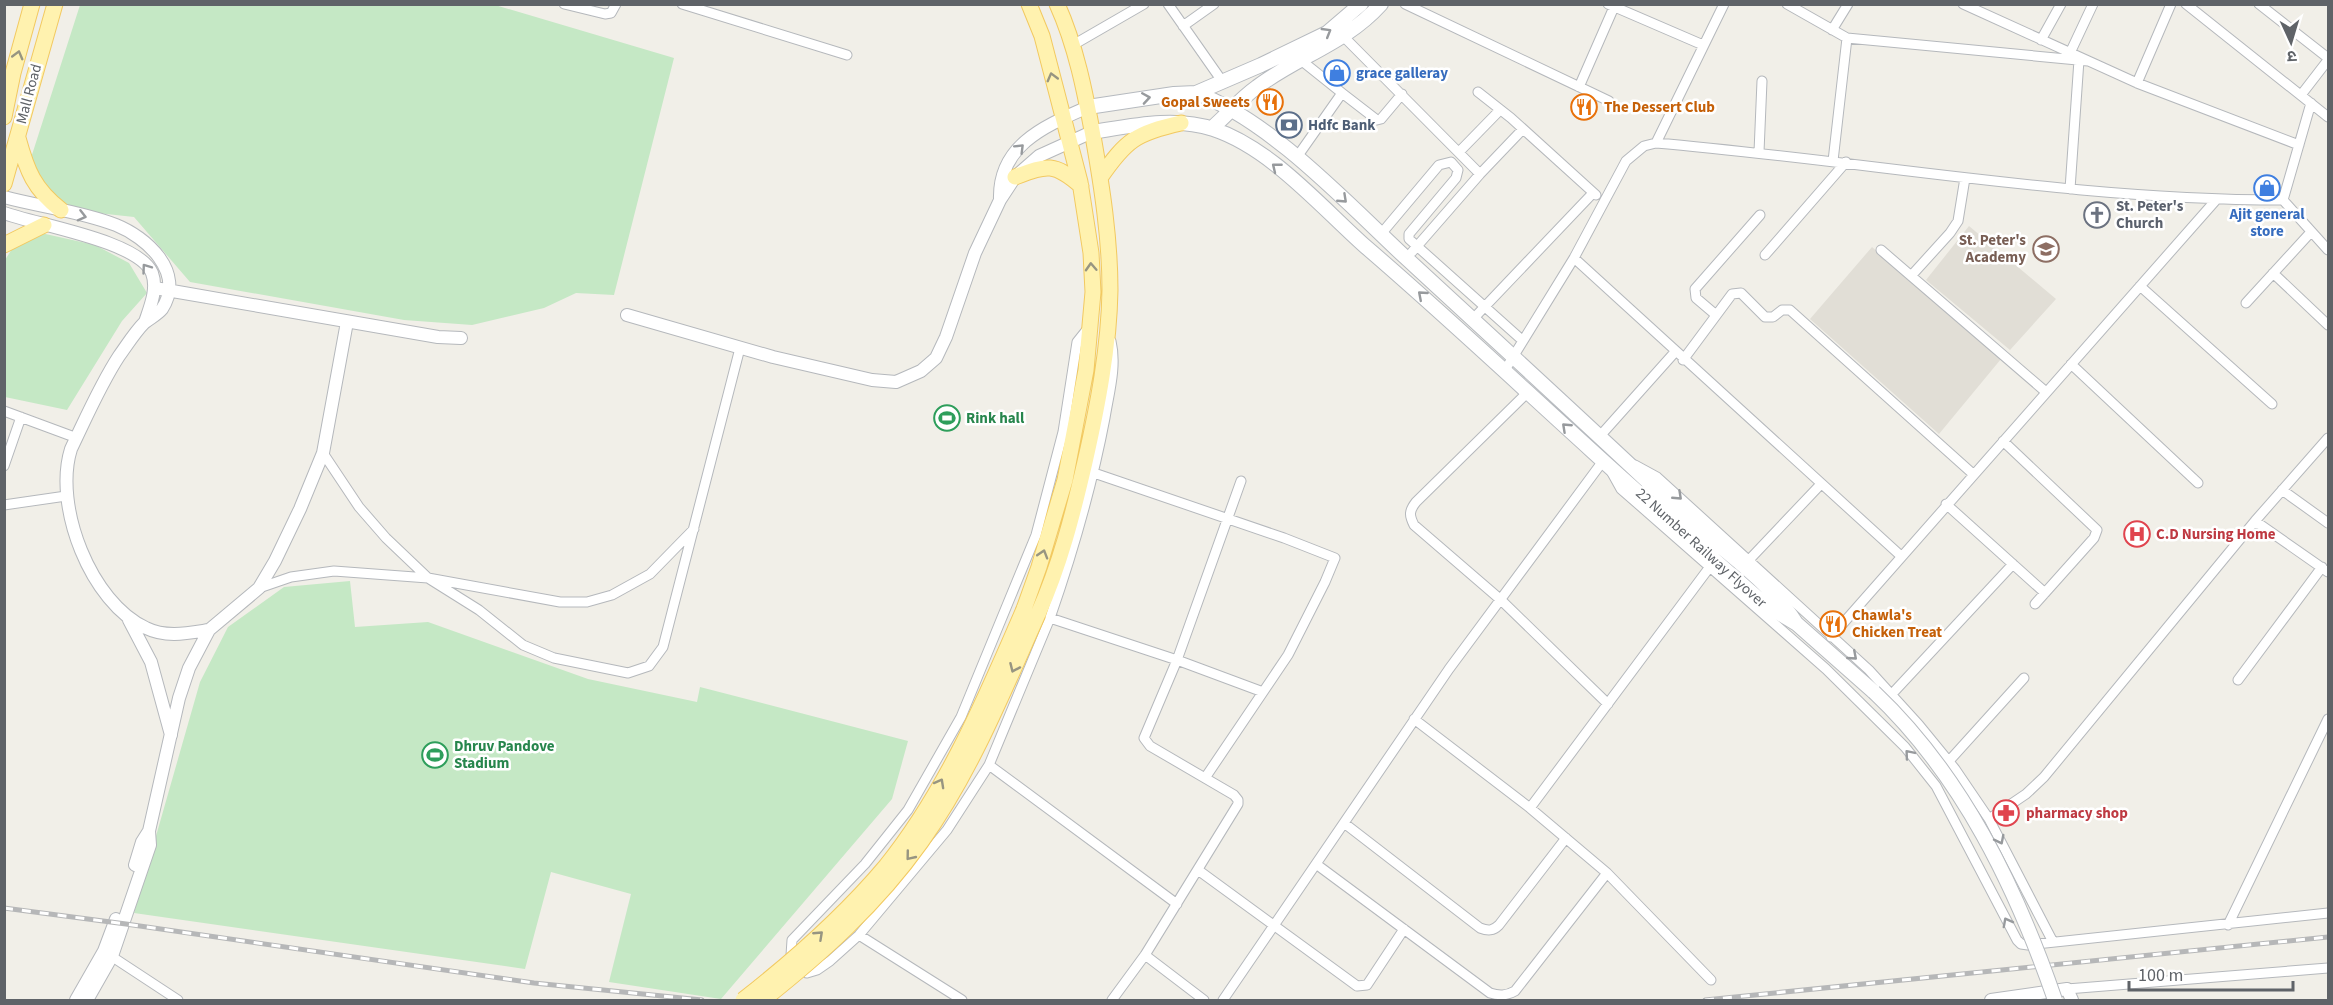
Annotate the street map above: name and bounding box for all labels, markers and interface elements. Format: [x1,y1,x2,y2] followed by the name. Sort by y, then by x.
[2261,12,2321,72] north arrow
[1321,27,1331,39] one-way arrow
[2286,45,2297,67] text: उ
[11,50,24,60] one-way arrow
[1322,58,1352,88] shop icon: grace galleray
[11,62,47,126] street label: Mall Road
[1356,63,1448,84] place label: grace galleray
[1047,72,1060,82] one-way arrow
[1255,87,1285,117] restaurant icon: Gopal Sweets
[1141,92,1151,105] one-way arrow
[1161,92,1250,113] place label: Gopal Sweets
[1569,92,1599,122] restaurant icon: The Dessert Club
[1604,97,1715,118] place label: The Dessert Club
[1274,110,1304,140] bank icon: Hdfc Bank
[1308,115,1376,136] place label: Hdfc Bank
[1012,144,1023,155] one-way arrow
[1272,163,1283,174] one-way arrow
[2252,173,2282,203] shop icon: Ajit general store
[1336,192,1347,203] one-way arrow
[2116,196,2184,234] place label: St. Peter's Church
[2082,200,2112,230] church icon: St. Peter's Church
[2228,204,2305,242] place label: Ajit general store
[77,208,87,221] one-way arrow
[1959,230,2026,268] place label: St. Peter's Academy
[2031,234,2061,264] school or university icon: St. Peter's Academy
[143,263,154,274] one-way arrow
[1085,263,1098,272] one-way arrow
[1418,291,1429,302] one-way arrow
[932,403,962,433] sports icon: Rink hall
[966,408,1025,429] place label: Rink hall
[1562,423,1573,434] one-way arrow
[1631,483,1772,613] street label: 22 Number Railway Flyover
[1671,489,1682,500] one-way arrow
[2122,519,2152,549] hospital icon: C.D Nursing Home
[2156,524,2276,545] place label: C.D Nursing Home
[1036,549,1048,560] one-way arrow
[1852,605,1942,643] place label: Chawla's Chicken Treat
[1818,609,1848,639] restaurant icon: Chawla's Chicken Treat
[1846,649,1857,660] one-way arrow
[1010,661,1022,672] one-way arrow
[454,736,555,774] place label: Dhruv Pandove Stadium
[420,740,450,770] sports icon: Dhruv Pandove Stadium
[1906,750,1917,761] one-way arrow
[933,779,944,789] one-way arrow
[1991,798,2021,828] pharmacy icon: pharmacy shop
[2026,803,2128,824] place label: pharmacy shop
[1993,834,2004,845] one-way arrow
[906,849,917,860] one-way arrow
[2003,917,2014,928] one-way arrow
[813,931,823,942] one-way arrow
[2129,954,2292,992] scale bar
[2138,963,2183,988] text: 100 m

